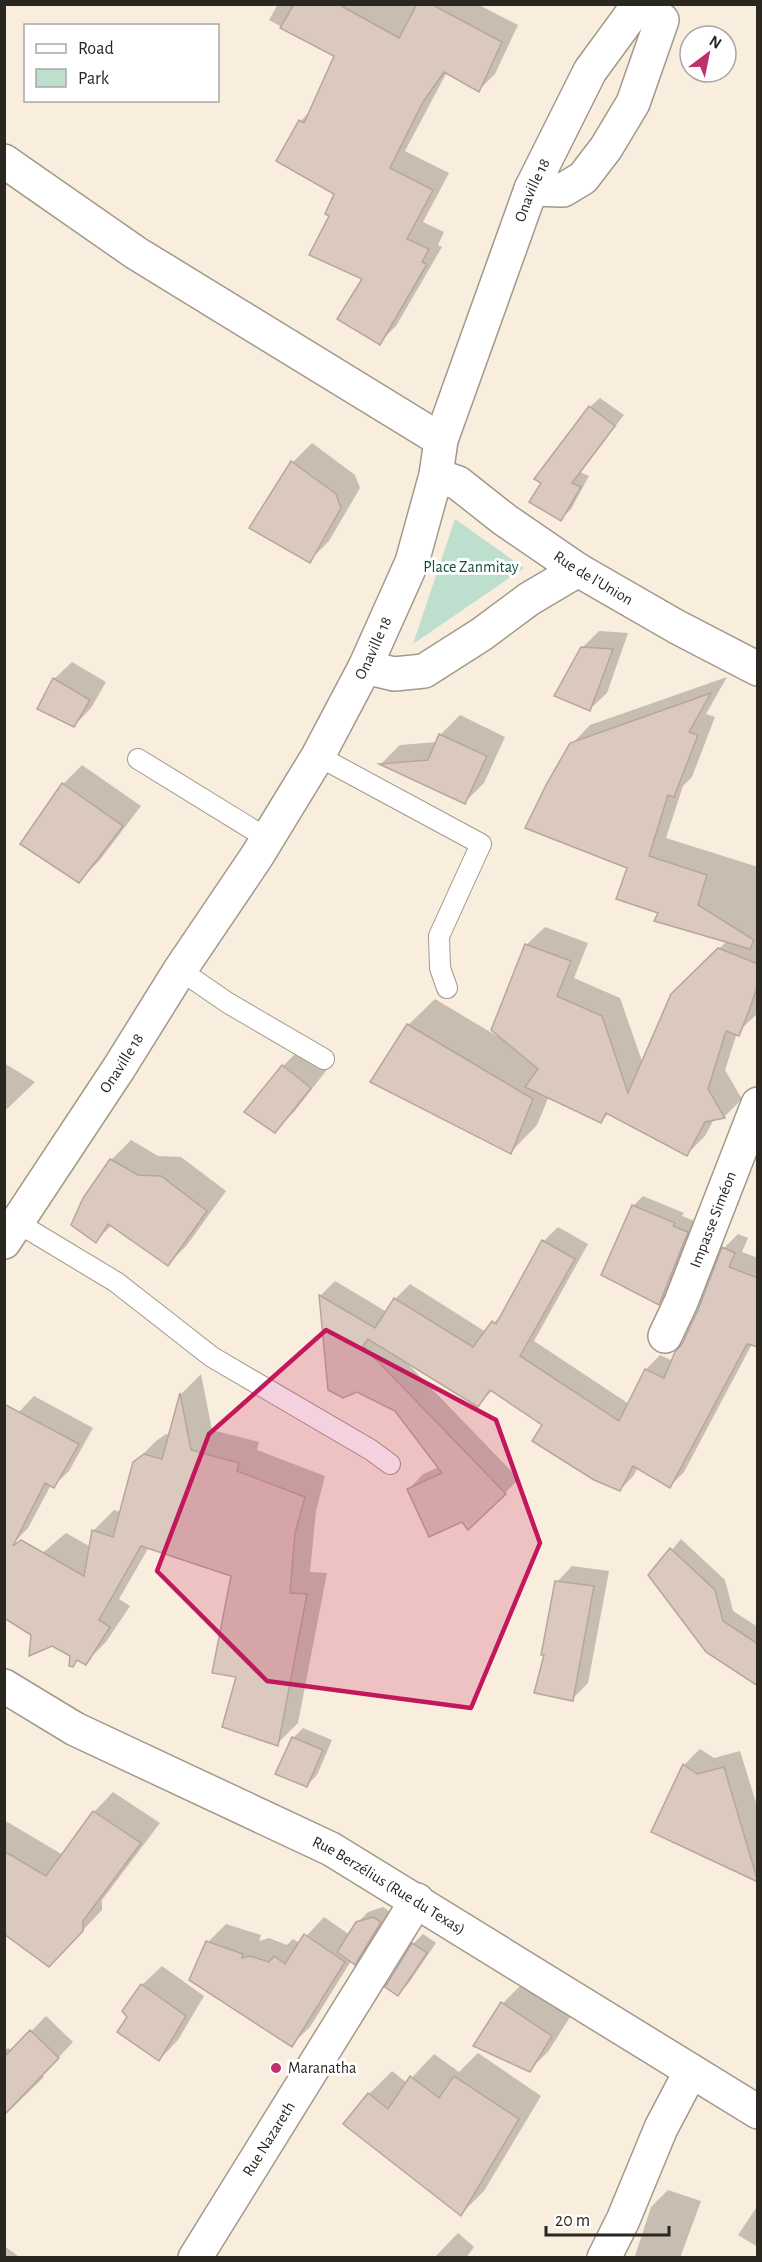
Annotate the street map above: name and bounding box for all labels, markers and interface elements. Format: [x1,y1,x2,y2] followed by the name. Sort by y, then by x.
[24,24,219,102] legend
[678,24,738,84] north arrow
[706,32,724,52] text: N
[78,40,114,58] text: Road
[78,70,110,88] text: Park
[512,156,553,224] street label: Onaville 18
[551,548,636,608] street label: Rue de l'Union
[423,559,519,576] park label: Place Zanmitay
[352,614,394,682] street label: Onaville 18
[97,1031,146,1096] street label: Onaville 18
[687,1169,739,1270] street label: Impasse Siméon
[310,1833,468,1938] street label: Rue Berzélius (Rue du Texas)
[288,2060,356,2076] place label: Maranatha
[269,2061,283,2075] marker: Maranatha
[240,2099,298,2179] street label: Rue Nazareth
[546,2199,669,2237] scale bar
[555,2212,590,2230] text: 20 m

